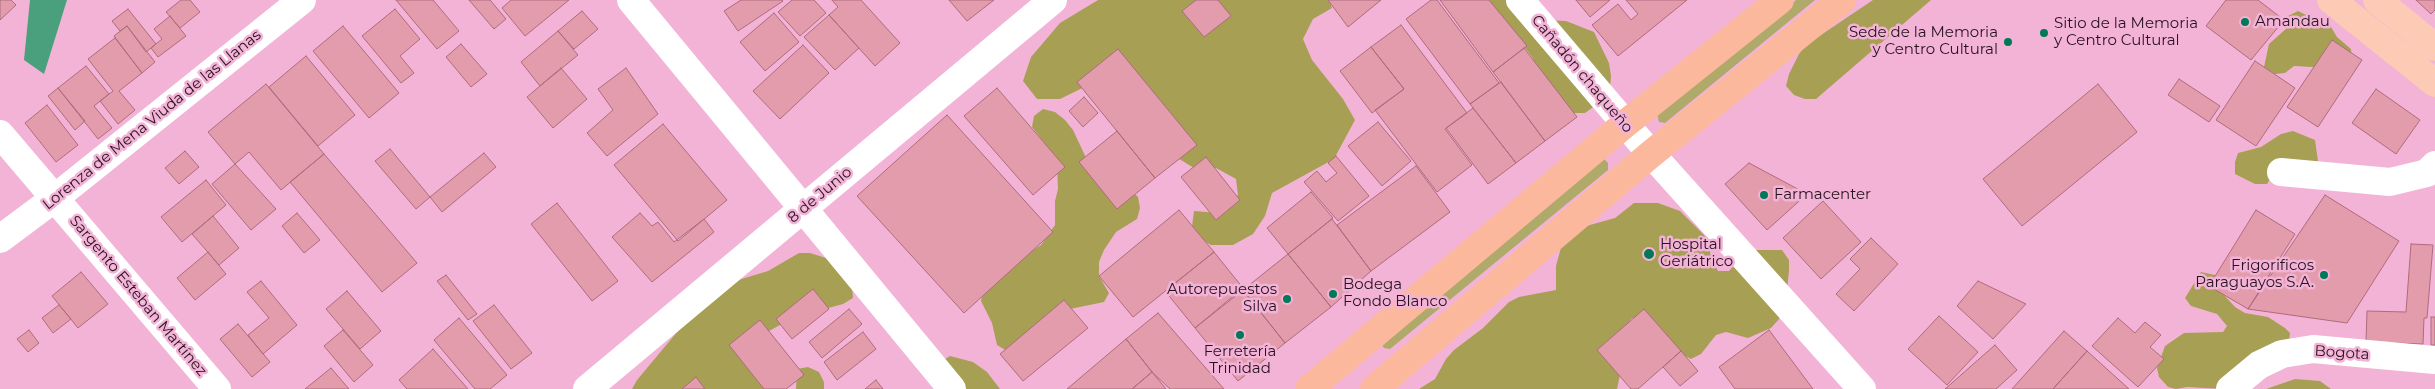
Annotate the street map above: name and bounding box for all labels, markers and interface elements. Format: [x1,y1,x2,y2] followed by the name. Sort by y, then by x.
[1527,11,1637,137] street label: Cañadón chaqueño
[2255,13,2330,31] place label: Amandau
[2054,15,2198,50] place label: Sitio de la Memoria y Centro Cultural
[2239,16,2251,28] marker: Amandau
[1849,24,1998,59] place label: Sede de la Memoria y Centro Cultural
[39,26,265,214] street label: Lorenza de Mena Viuda de las Llanas
[2038,27,2050,39] marker: Sitio de la Memoria y Centro Cultural
[2002,36,2014,48] marker: Sede de la Memoria y Centro Cultural
[784,163,856,227] street label: 8 de Junio
[1774,186,1871,204] place label: Farmacenter
[1758,189,1770,201] marker: Farmacenter
[66,212,210,380] street label: Sargento Esteban Martínez
[1660,236,1733,271] place label: Hospital Geriátrico
[1642,247,1656,261] marker: Hospital Geriátrico
[2195,257,2314,292] place label: Frigorificos Paraguayos S.A.
[2318,269,2330,281] marker: Frigorificos Paraguayos S.A.
[1343,276,1447,311] place label: Bodega Fondo Blanco
[1167,281,1277,316] place label: Autorepuestos Silva
[1327,288,1339,300] marker: Bodega Fondo Blanco
[1281,293,1293,305] marker: Autorepuestos Silva
[1234,329,1246,341] marker: Ferretería Trinidad
[2314,342,2370,364] street label: Bogota
[1204,343,1276,378] place label: Ferretería Trinidad

